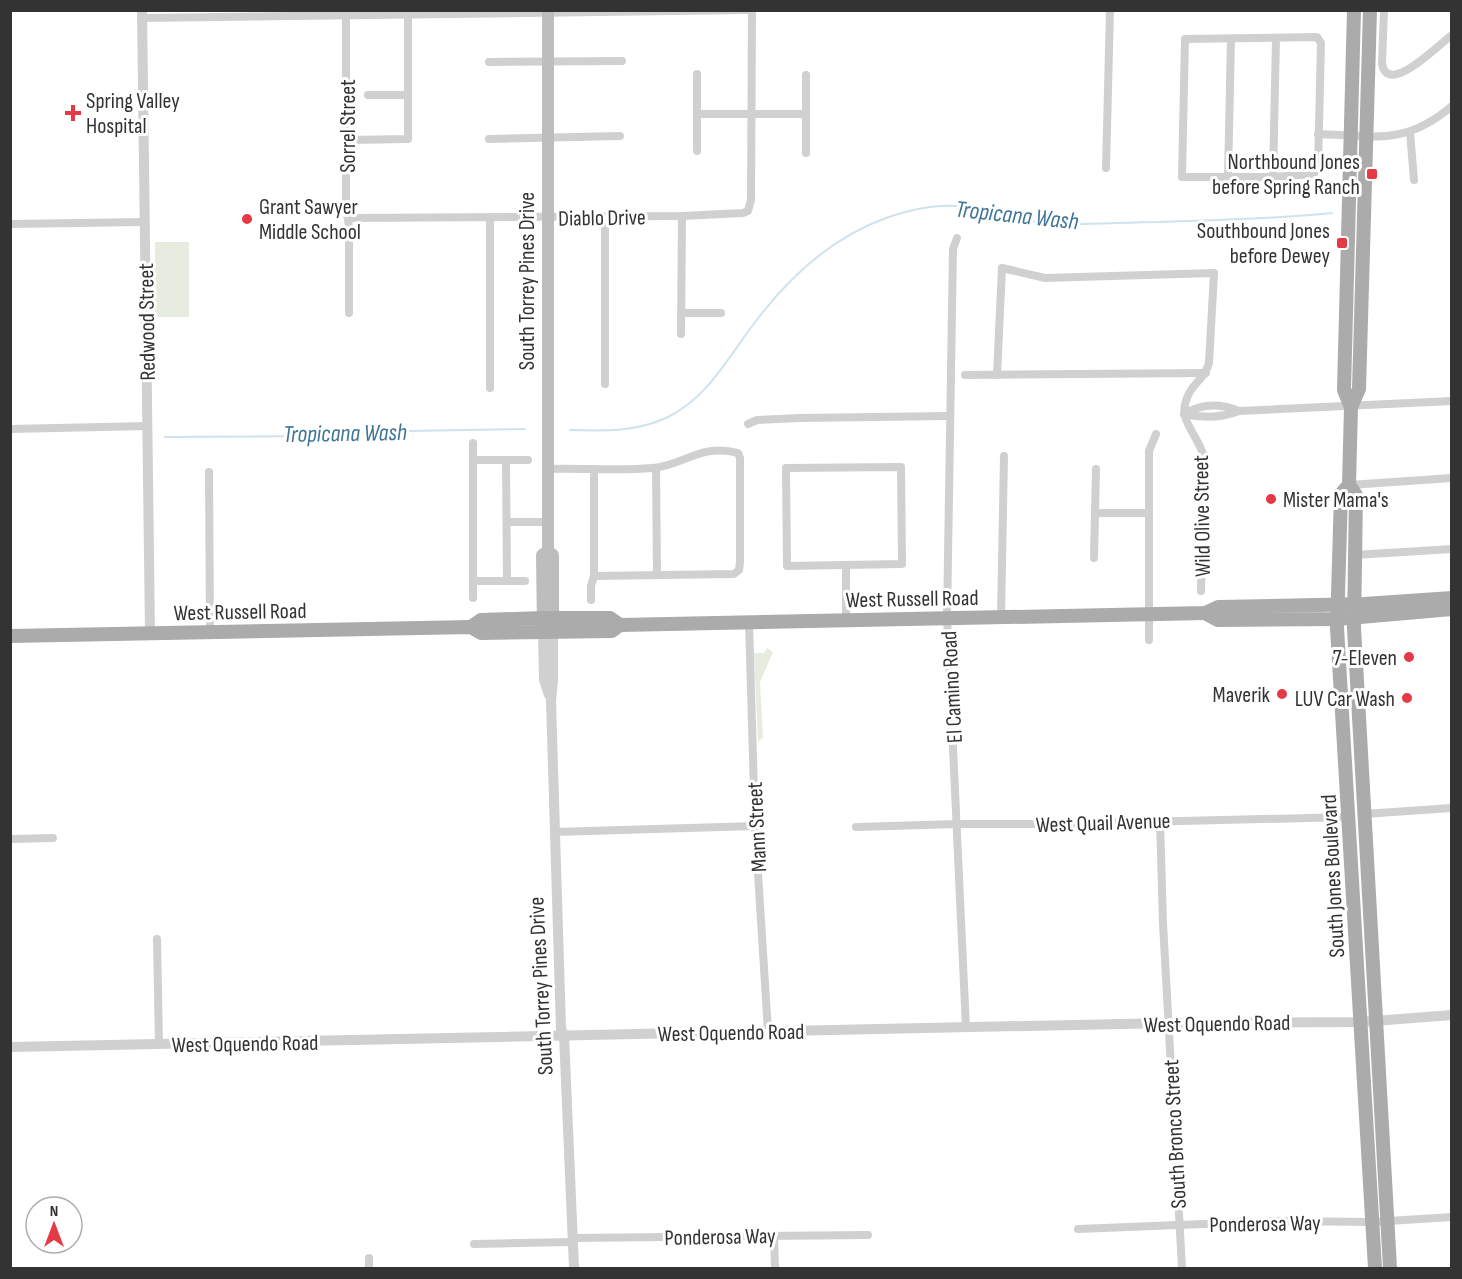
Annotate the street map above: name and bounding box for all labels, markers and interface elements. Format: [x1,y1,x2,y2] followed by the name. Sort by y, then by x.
[335,79,362,173] street label: Sorrel Street
[86,88,180,140] place label: Spring Valley Hospital
[64,104,82,122] marker: Spring Valley Hospital
[1212,149,1360,201] place label: Northbound Jones before Spring Ranch
[1365,167,1379,181] marker: Northbound Jones before Spring Ranch
[514,192,541,370] street label: South Torrey Pines Drive
[259,194,361,246] place label: Grant Sawyer Middle School
[954,195,1080,236] water label: Tropicana Wash
[558,204,646,233] street label: Diablo Drive
[240,212,254,226] marker: Grant Sawyer Middle School
[1197,218,1331,270] place label: Southbound Jones before Dewey
[1335,236,1349,250] marker: Southbound Jones before Dewey
[133,263,162,381] street label: Redwood Street
[283,418,407,449] water label: Tropicana Wash
[1188,455,1217,577] street label: Wild Olive Street
[1283,487,1389,514] place label: Mister Mama's
[1264,492,1278,506] marker: Mister Mama's
[845,585,979,614] street label: West Russell Road
[173,598,307,627] street label: West Russell Road
[936,630,969,744] street label: El Camino Road
[1333,645,1397,672] place label: 7-Eleven
[1402,650,1416,664] marker: 7-Eleven
[1213,682,1271,709] place label: Maverik
[1295,686,1395,713] place label: LUV Car Wash
[1275,687,1289,701] marker: Maverik
[1400,691,1414,705] marker: LUV Car Wash
[742,781,773,873] street label: Mann Street
[1316,794,1351,958] street label: South Jones Boulevard
[1035,808,1171,839] street label: West Quail Avenue
[523,896,560,1076] street label: South Torrey Pines Drive
[1143,1010,1291,1039] street label: West Oquendo Road
[657,1019,805,1048] street label: West Oquendo Road
[171,1030,319,1059] street label: West Oquendo Road
[1158,1058,1193,1209] street label: South Bronco Street
[24,1195,84,1255] north arrow
[50,1202,58,1221] text: N
[1209,1210,1321,1239] street label: Ponderosa Way
[664,1223,776,1252] street label: Ponderosa Way

